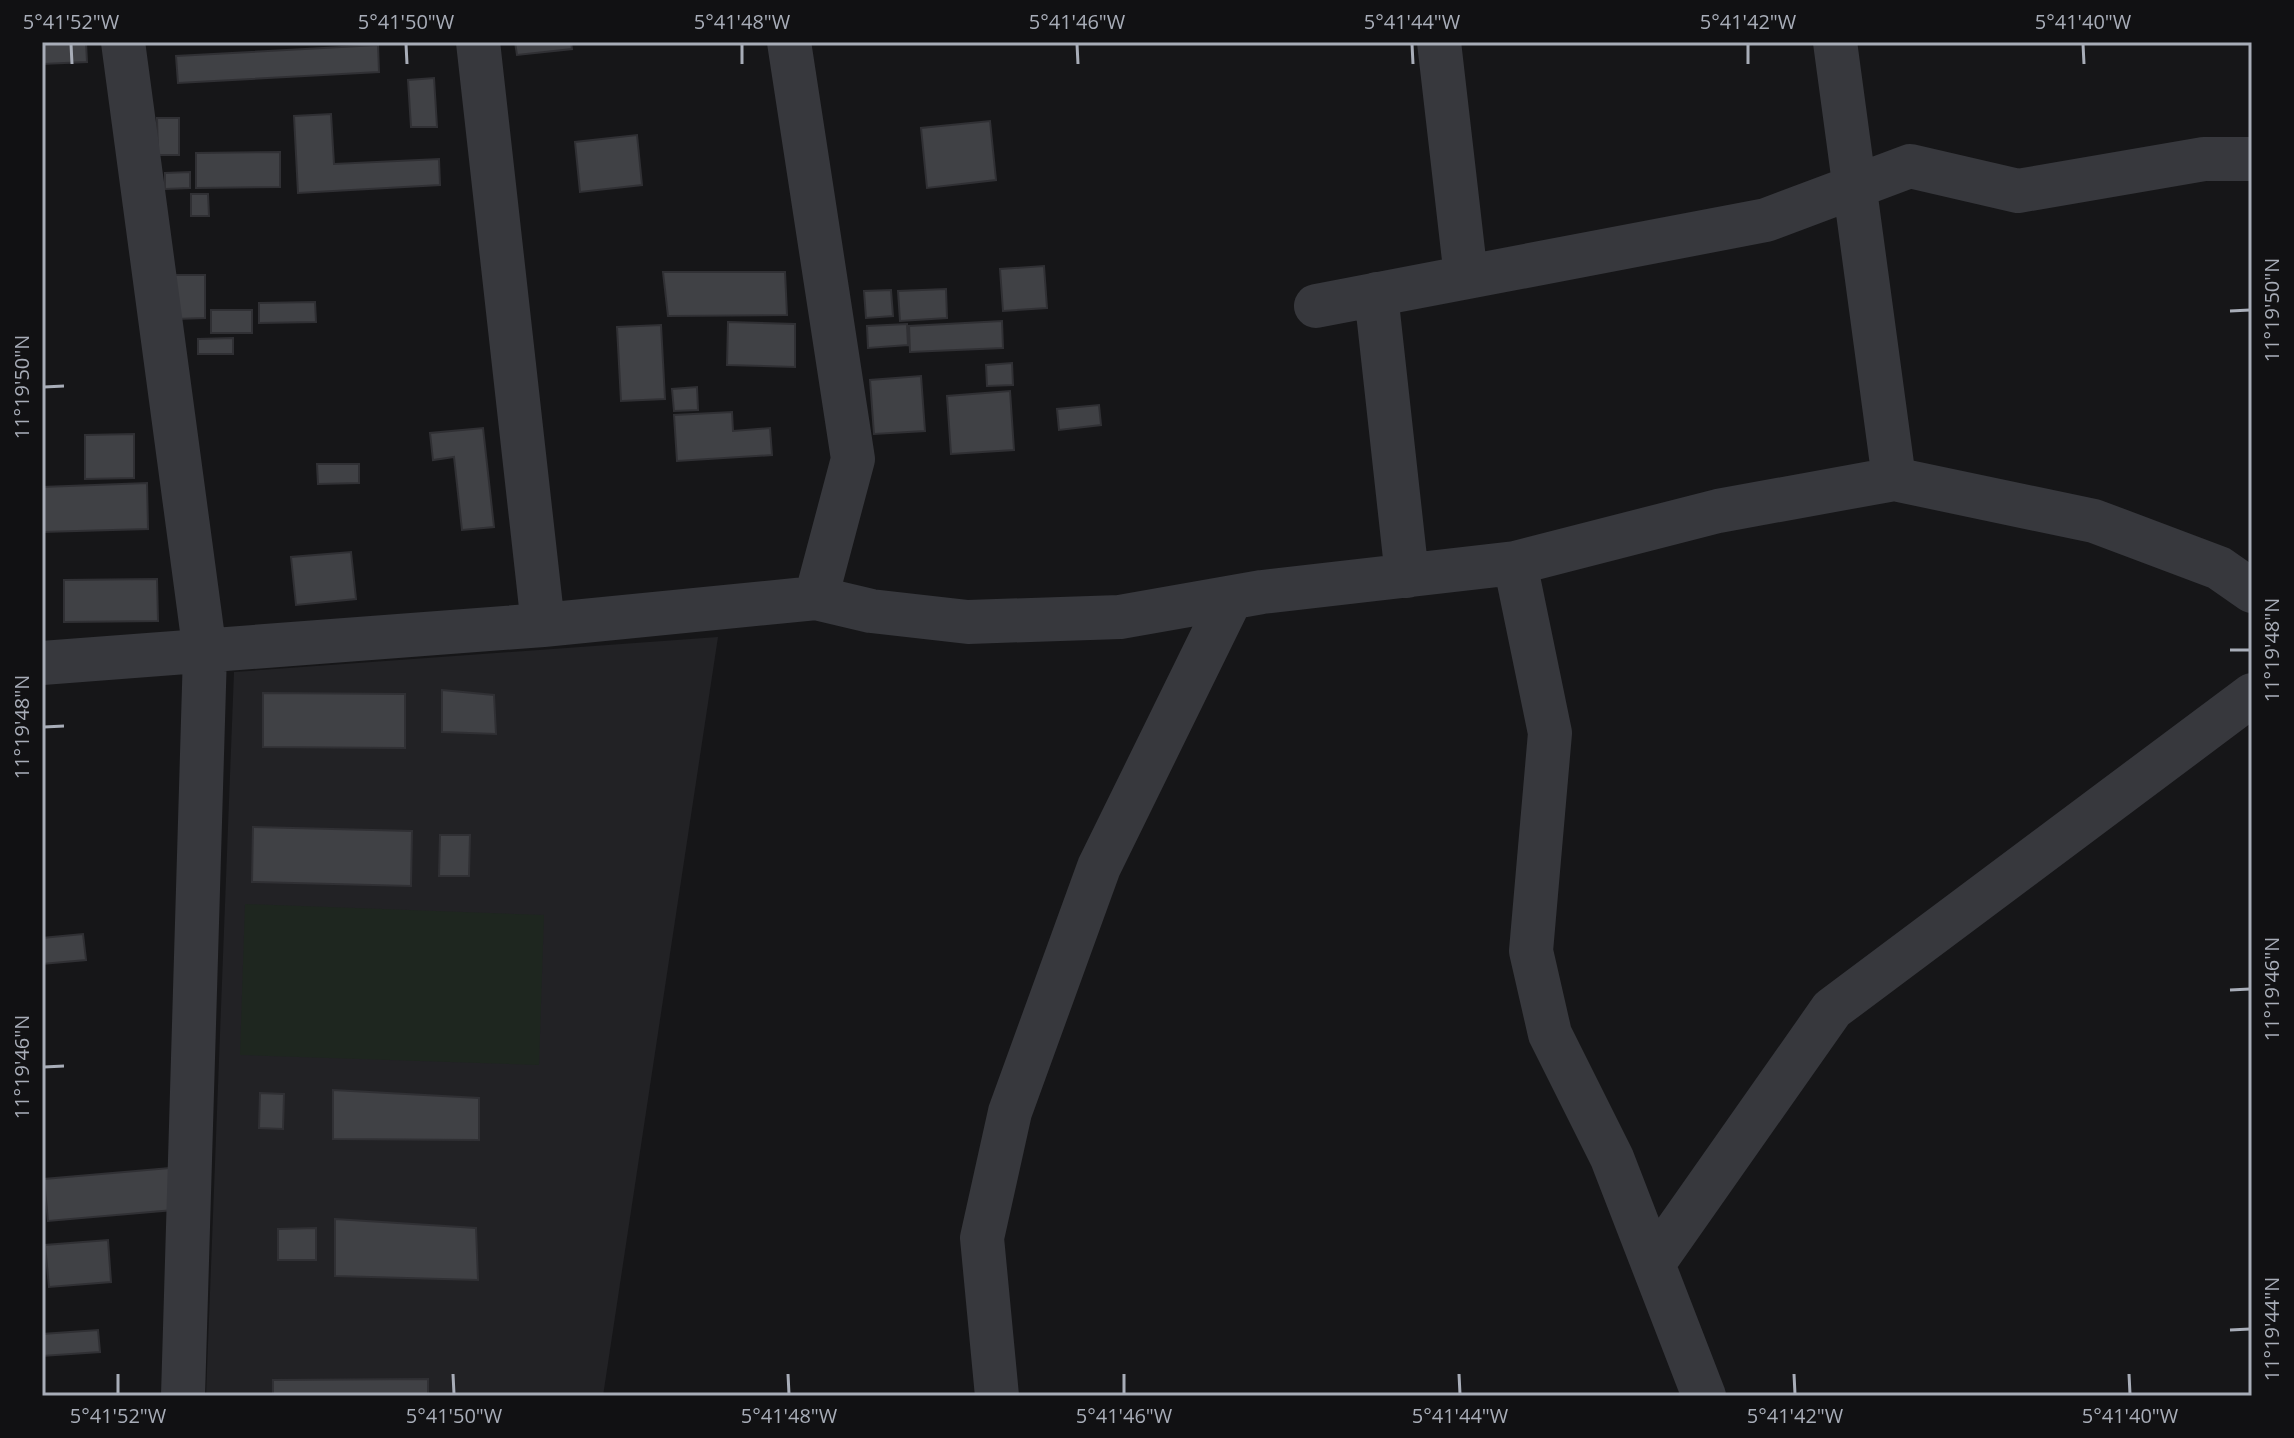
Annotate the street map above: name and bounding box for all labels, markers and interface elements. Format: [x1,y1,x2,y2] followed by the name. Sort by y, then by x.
[23,8,120,35] text: 5°41'52"W
[358,8,455,35] text: 5°41'50"W
[694,8,791,35] text: 5°41'48"W
[1029,8,1126,35] text: 5°41'46"W
[1364,8,1461,35] text: 5°41'44"W
[1700,8,1797,35] text: 5°41'42"W
[2035,8,2132,35] text: 5°41'40"W
[2258,258,2285,362] text: 11°19'50"N
[8,335,35,439] text: 11°19'50"N
[2258,598,2285,702] text: 11°19'48"N
[8,675,35,779] text: 11°19'48"N
[2258,937,2285,1041] text: 11°19'46"N
[8,1015,35,1119] text: 11°19'46"N
[2258,1277,2285,1381] text: 11°19'44"N
[70,1402,167,1429] text: 5°41'52"W
[406,1402,503,1429] text: 5°41'50"W
[741,1402,838,1429] text: 5°41'48"W
[1076,1402,1173,1429] text: 5°41'46"W
[1412,1402,1509,1429] text: 5°41'44"W
[1747,1402,1844,1429] text: 5°41'42"W
[2082,1402,2179,1429] text: 5°41'40"W

